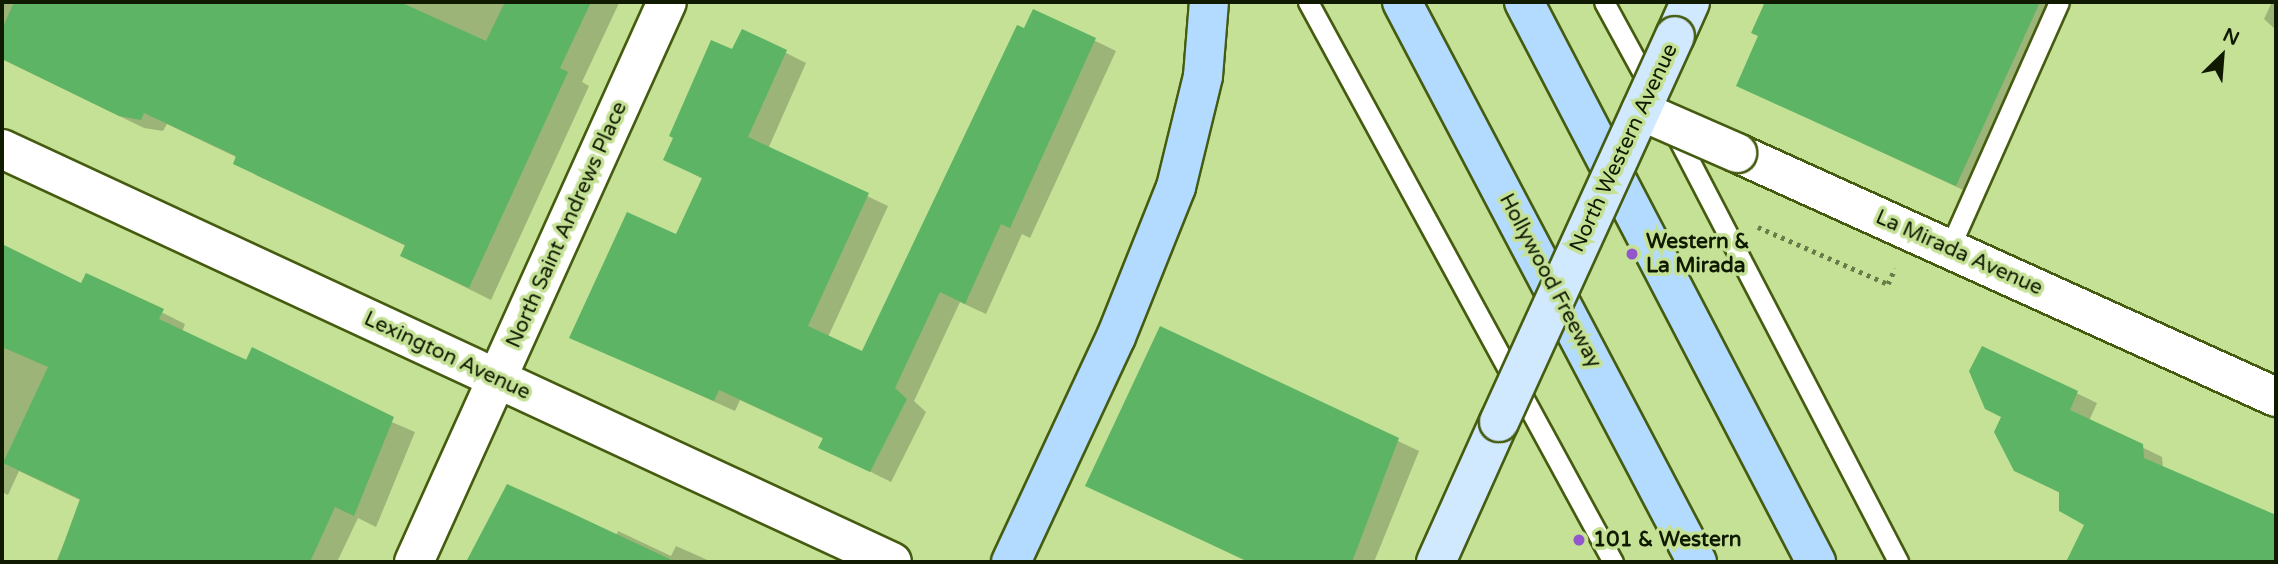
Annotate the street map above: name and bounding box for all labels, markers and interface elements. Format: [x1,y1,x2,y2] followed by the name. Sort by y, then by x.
[2187,21,2257,91] north arrow
[2219,24,2242,50] text: N
[1565,40,1683,256] street label: North Western Avenue
[501,98,633,352] street label: North Saint Andrews Place
[1493,190,1607,372] street label: Hollywood Freeway
[1872,205,2046,301] street label: La Mirada Avenue
[1646,229,1750,279] place label: Western & La Mirada
[1624,246,1640,262] marker: Western & La Mirada
[360,306,534,406] street label: Lexington Avenue
[1593,527,1742,553] place label: 101 & Western
[1571,532,1587,548] marker: 101 & Western

